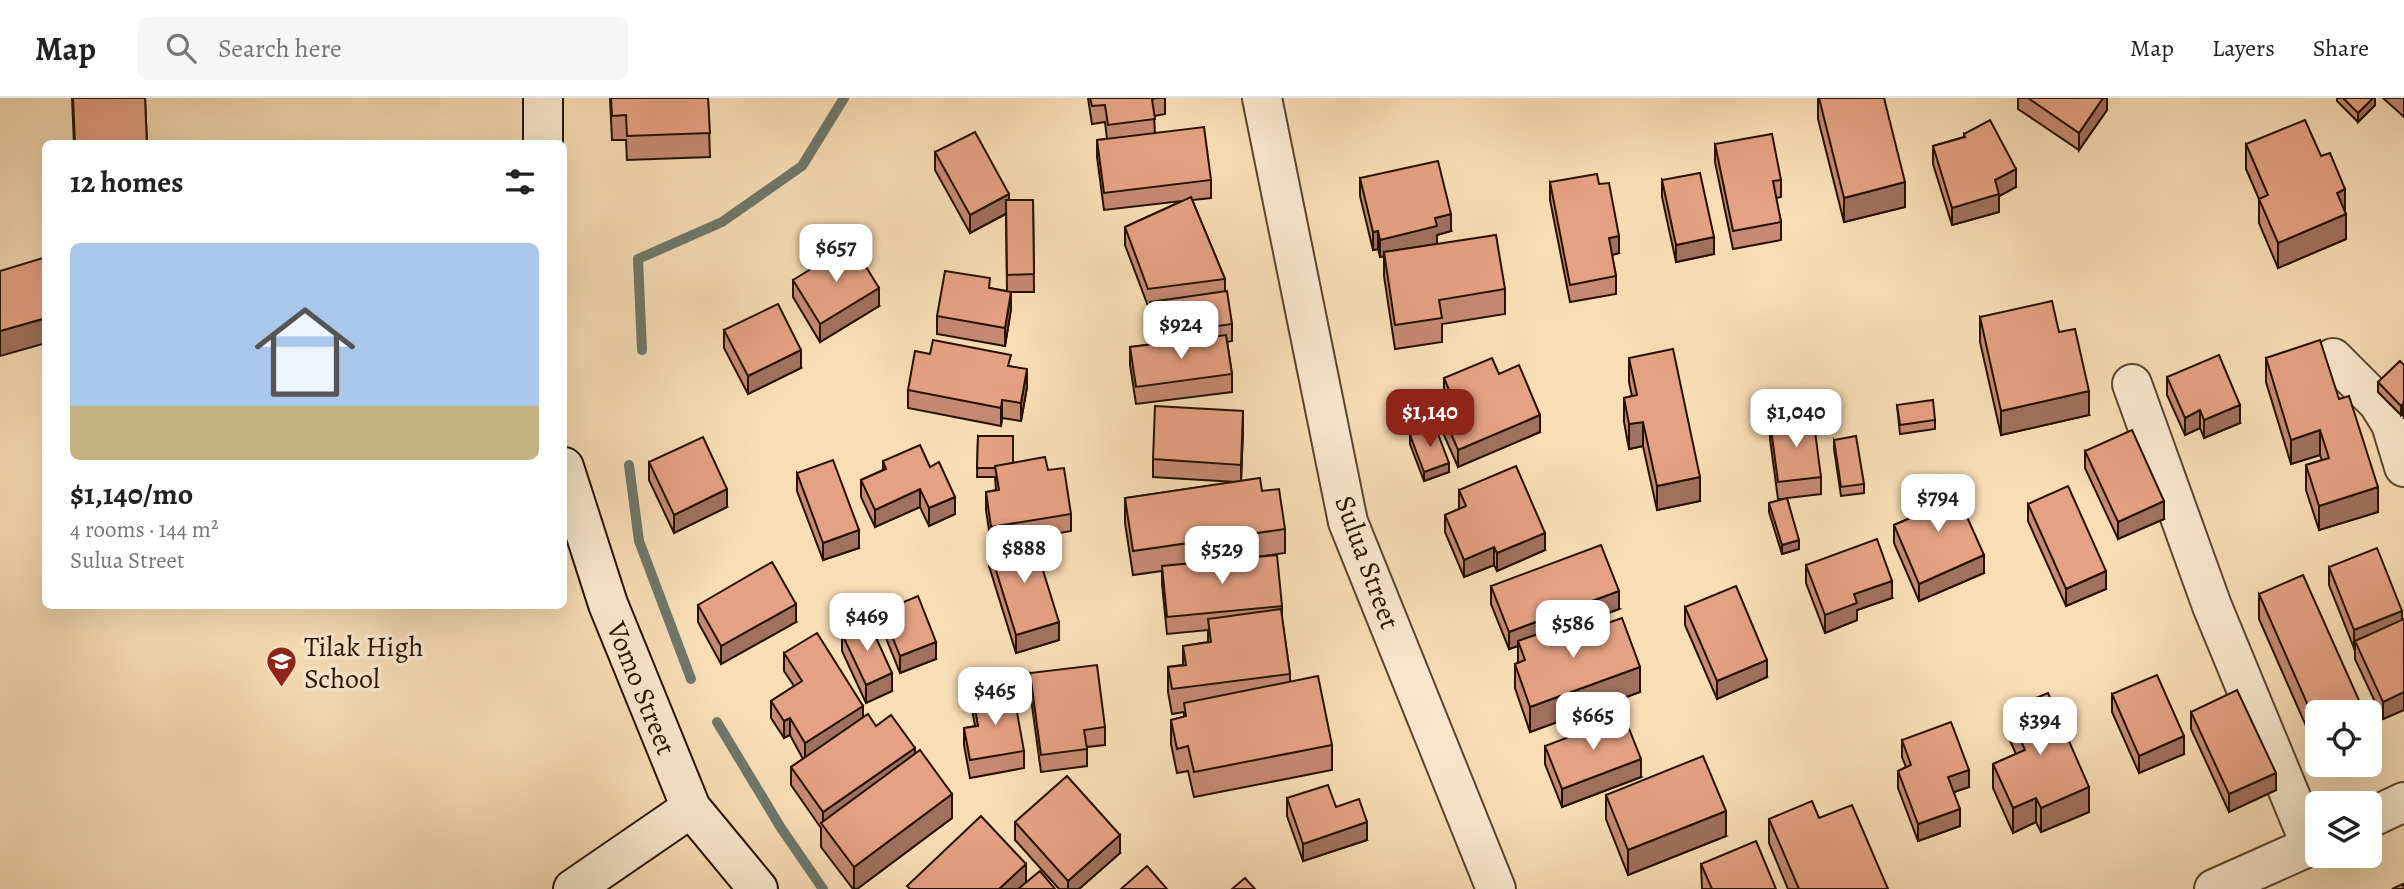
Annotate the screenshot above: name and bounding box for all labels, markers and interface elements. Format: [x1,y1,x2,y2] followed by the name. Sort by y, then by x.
[138,17,628,80] search box
[35,26,96,71] text: Map
[162,29,200,67] icon: search
[218,31,342,66] text: Search here
[2130,32,2174,64] text: Map
[2212,32,2275,64] text: Layers
[2313,32,2369,64] text: Share
[70,162,183,202] text: 12 homes
[501,163,539,201] icon: filters
[795,225,877,284] pin: $657
[815,231,857,262] text: $657
[242,289,368,415] icon: home
[1140,302,1222,361] pin: $924
[1159,308,1203,339] text: $924
[1373,390,1487,449] pin: $1,140
[1739,390,1853,449] pin: $1,040
[1402,396,1458,427] text: $1,140
[1766,396,1826,427] text: $1,040
[70,474,193,514] text: $1,140/mo
[1897,474,1979,534] pin: $794
[1917,481,1959,512] text: $794
[1325,490,1409,634] street label: Sulua Street
[70,514,218,545] text: 4 rooms · 144 m²
[983,526,1065,585] pin: $888
[1181,526,1263,586] pin: $529
[1002,532,1046,563] text: $888
[1201,533,1243,564] text: $529
[70,545,185,576] text: Sulua Street
[826,594,908,653] pin: $469
[846,600,888,631] text: $469
[1532,601,1614,660] pin: $586
[1552,607,1594,638] text: $586
[597,615,685,761] street label: Vomo Street
[304,628,423,698] place label: Tilak High School
[264,645,298,689] school or university icon: Tilak High School
[954,668,1036,727] pin: $465
[974,674,1016,705] text: $465
[1552,692,1634,752] pin: $665
[1999,698,2081,757] pin: $394
[1572,699,1614,730] text: $665
[2305,700,2382,868] map controls
[2305,700,2382,777] button: locate
[2019,704,2061,735] text: $394
[2305,791,2382,868] button: layers

